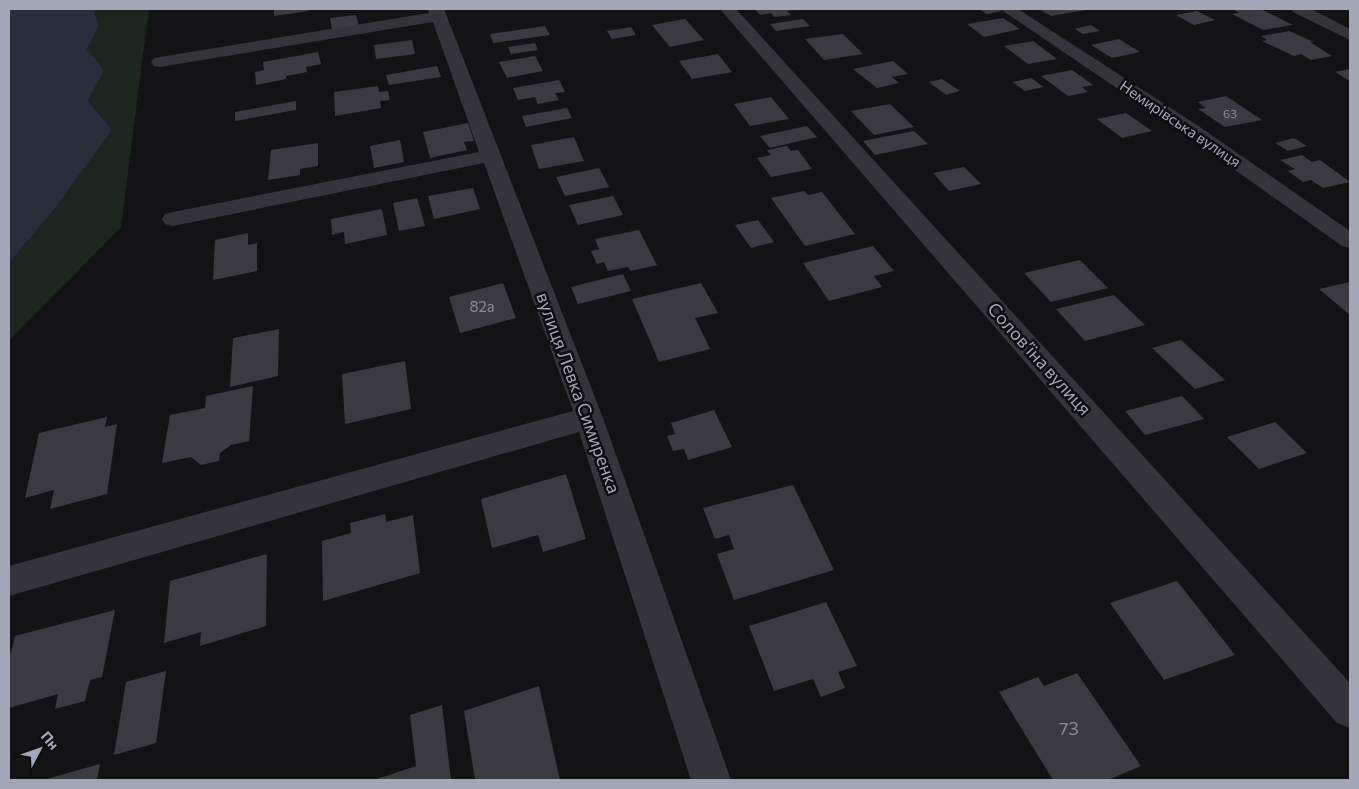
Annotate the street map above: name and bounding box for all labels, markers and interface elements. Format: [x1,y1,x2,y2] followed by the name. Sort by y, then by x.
[1117,76,1244,170] street label: Немирівська вулиця
[1223,106,1237,120] house number: 63
[532,289,626,496] street label: вулиця Левка Симиренка
[469,297,495,315] house number: 82а
[983,297,1096,419] street label: Соловʼїна вулиця
[1059,717,1079,739] house number: 73
[15,724,65,774] north arrow
[38,728,63,753] text: Пн

